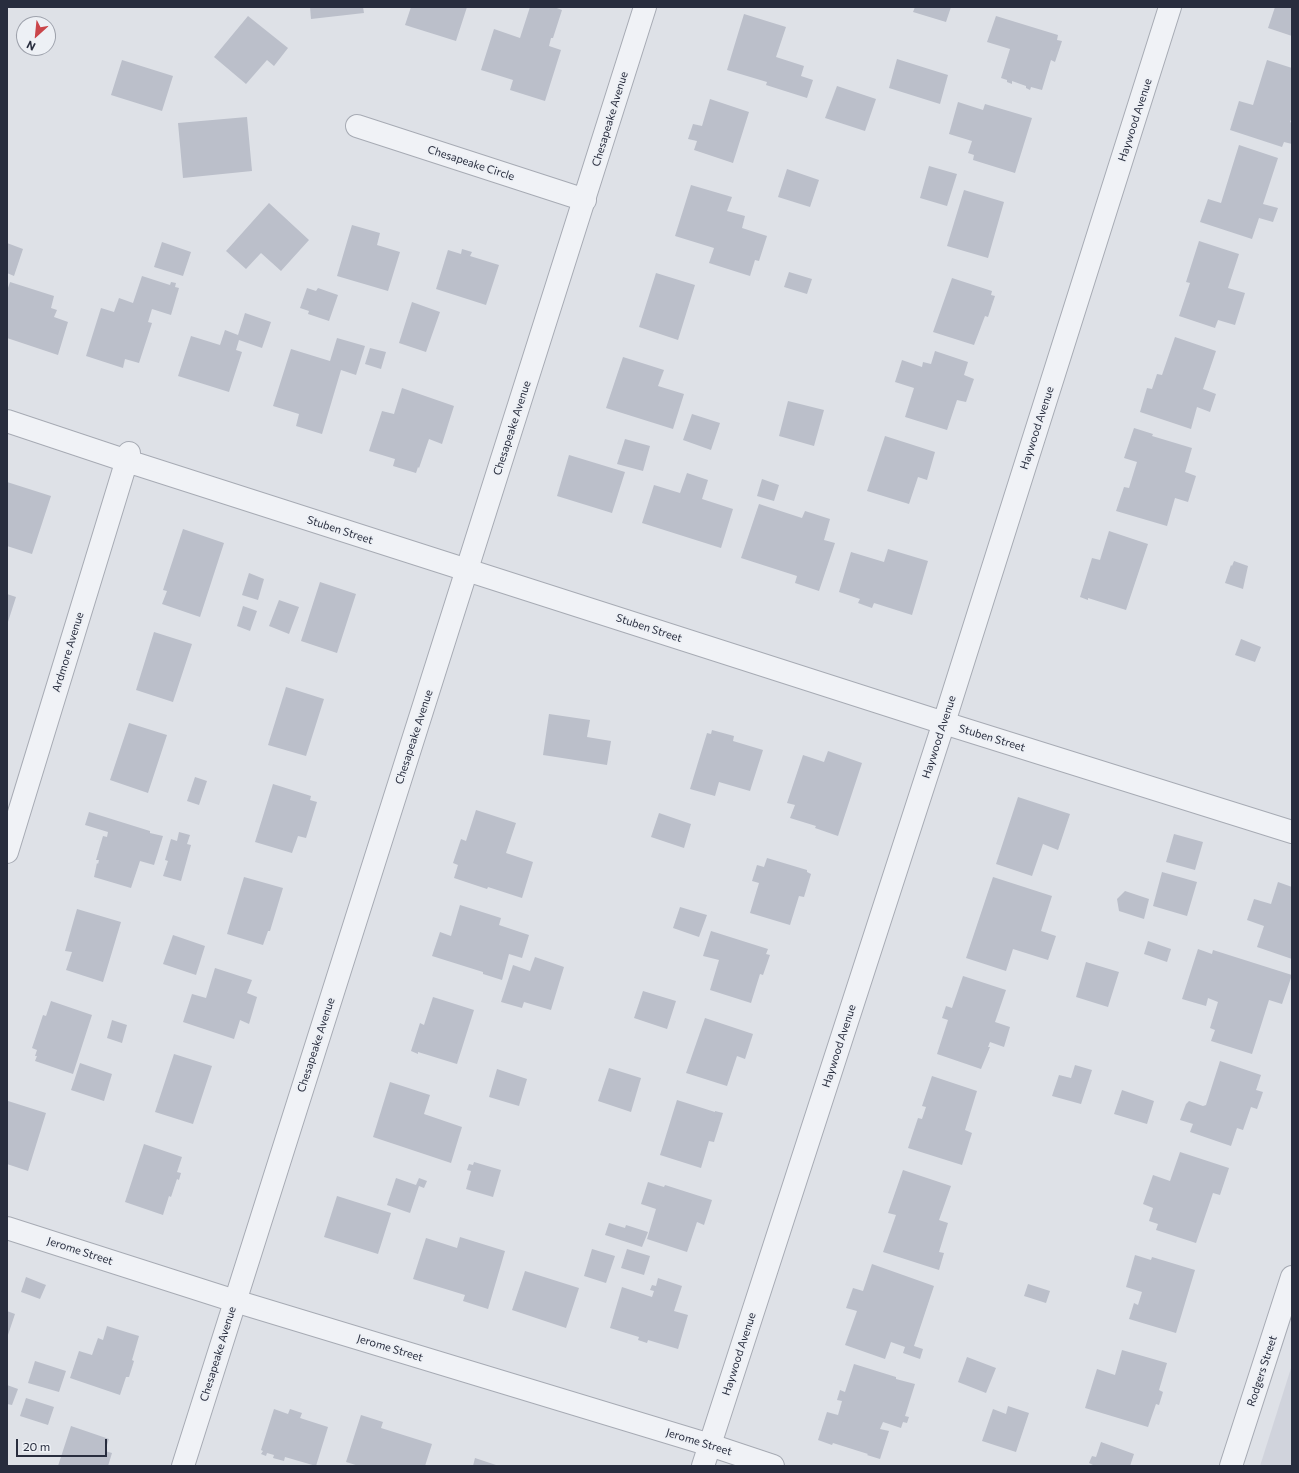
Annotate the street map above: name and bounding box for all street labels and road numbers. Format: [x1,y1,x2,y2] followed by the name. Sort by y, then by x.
[589,70,631,168] street label: Chesapeake Avenue
[1115,77,1155,163] street label: Haywood Avenue
[426,143,516,183] street label: Chesapeake Circle
[490,379,534,477] street label: Chesapeake Avenue
[1017,385,1057,471] street label: Haywood Avenue
[305,513,375,547] street label: Stuben Street
[50,610,86,694] street label: Ardmore Avenue
[614,611,684,645] street label: Stuben Street
[392,688,436,786] street label: Chesapeake Avenue
[919,694,959,780] street label: Haywood Avenue
[957,722,1027,754] street label: Stuben Street
[294,996,338,1094] street label: Chesapeake Avenue
[819,1003,859,1089] street label: Haywood Avenue
[45,1234,115,1268] street label: Jerome Street
[197,1305,239,1403] street label: Chesapeake Avenue
[719,1311,759,1397] street label: Haywood Avenue
[355,1332,425,1364] street label: Jerome Street
[1244,1334,1280,1408] street label: Rodgers Street
[664,1426,734,1458] street label: Jerome Street

